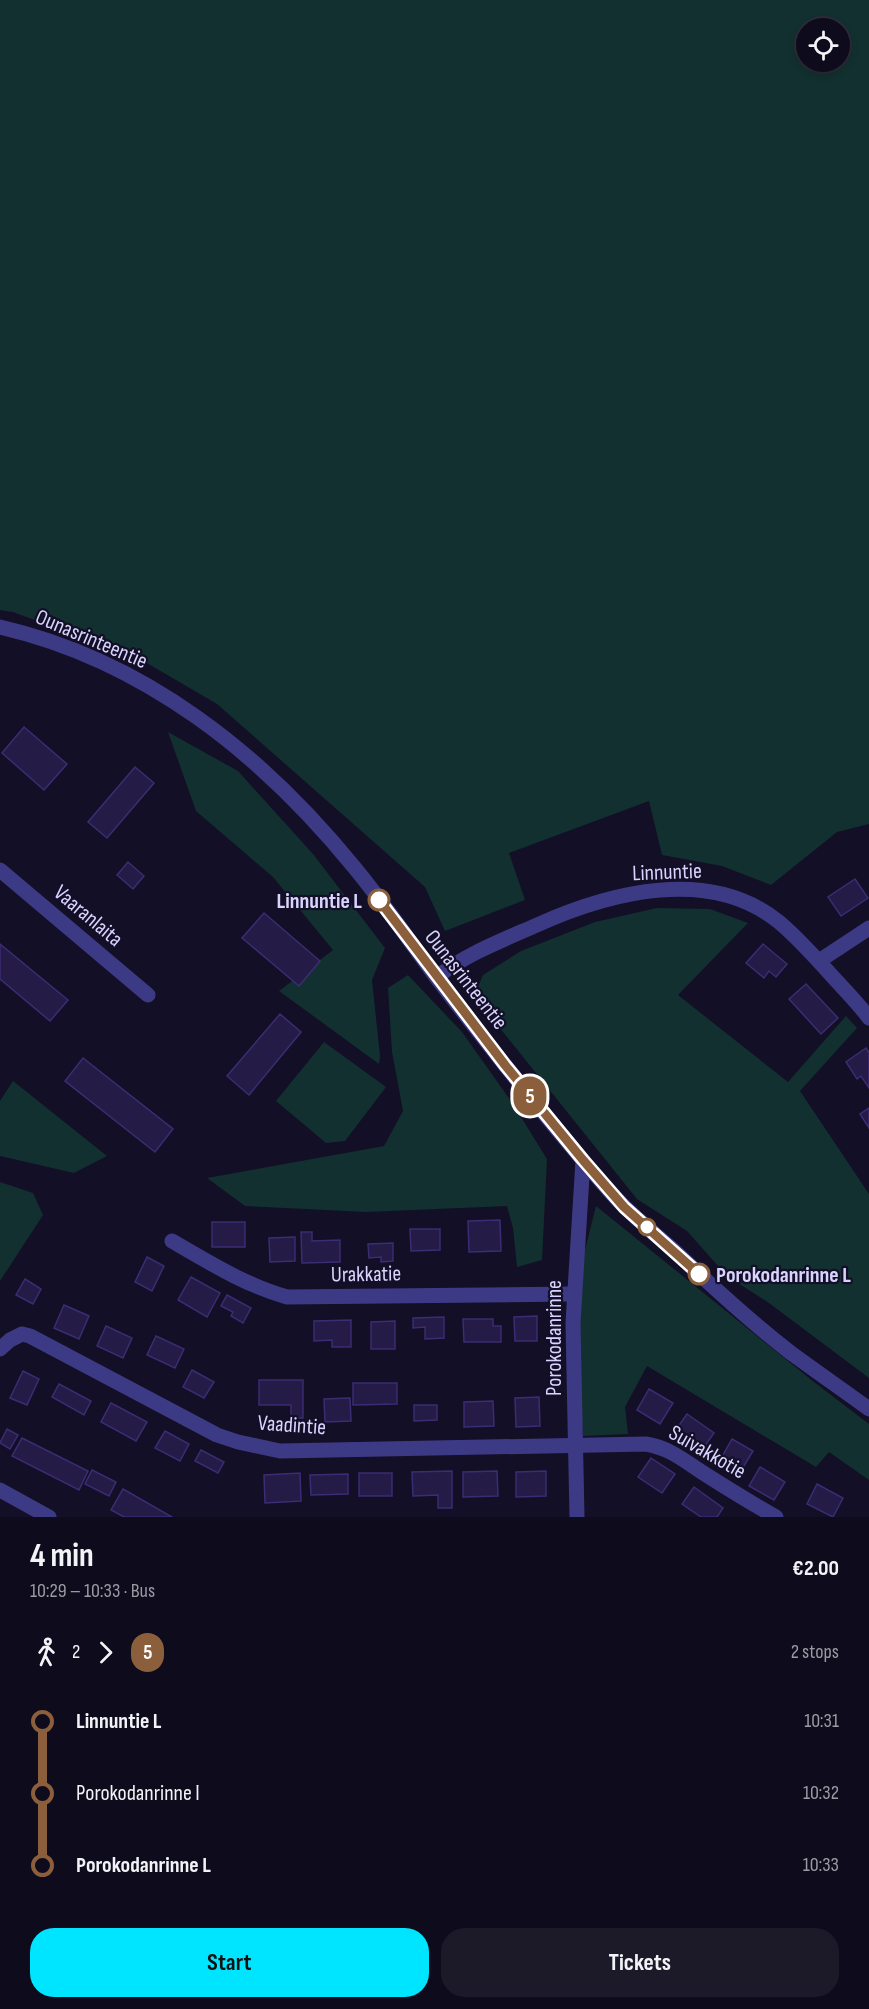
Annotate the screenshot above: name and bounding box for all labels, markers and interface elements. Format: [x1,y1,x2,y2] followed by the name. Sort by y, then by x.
[796,18,850,72] map controls
[796,18,850,72] button: locate
[31,604,152,675] street label: Ounasrinteentie
[632,858,702,887] street label: Linnuntie
[48,880,128,953] street label: Vaaranlaita
[277,888,362,915] place label: Linnuntie L
[368,889,390,911] marker: Linnuntie L
[418,925,513,1035] street label: Ounasrinteentie
[510,1076,550,1116] line badge: 5
[525,1084,535,1109] text: 5
[638,1218,656,1236] unlabelled marker
[331,1260,401,1289] street label: Urakkatie
[716,1262,851,1289] place label: Porokodanrinne L
[688,1263,710,1285] marker: Porokodanrinne L
[541,1280,568,1396] street label: Porokodanrinne
[257,1410,327,1441] street label: Vaadintie
[664,1419,751,1485] street label: Suivakkotie
[30,1536,94,1576] text: 4 min
[792,1555,839,1582] text: €2.00
[30,1579,155,1603] text: 10:29 – 10:33 · Bus
[30,1636,63,1669] icon: walk
[89,1636,122,1669] icon: forward
[72,1640,80,1664] text: 2
[143,1640,152,1665] text: 5
[791,1640,839,1664] text: 2 stops
[76,1708,161,1735] text: Linnuntie L
[804,1709,839,1733] text: 10:31
[76,1780,200,1807] text: Porokodanrinne I
[803,1781,839,1805] text: 10:32
[76,1852,211,1879] text: Porokodanrinne L
[803,1853,839,1877] text: 10:33
[30,1928,429,1997] button: Start
[441,1928,839,1997] button: Tickets

